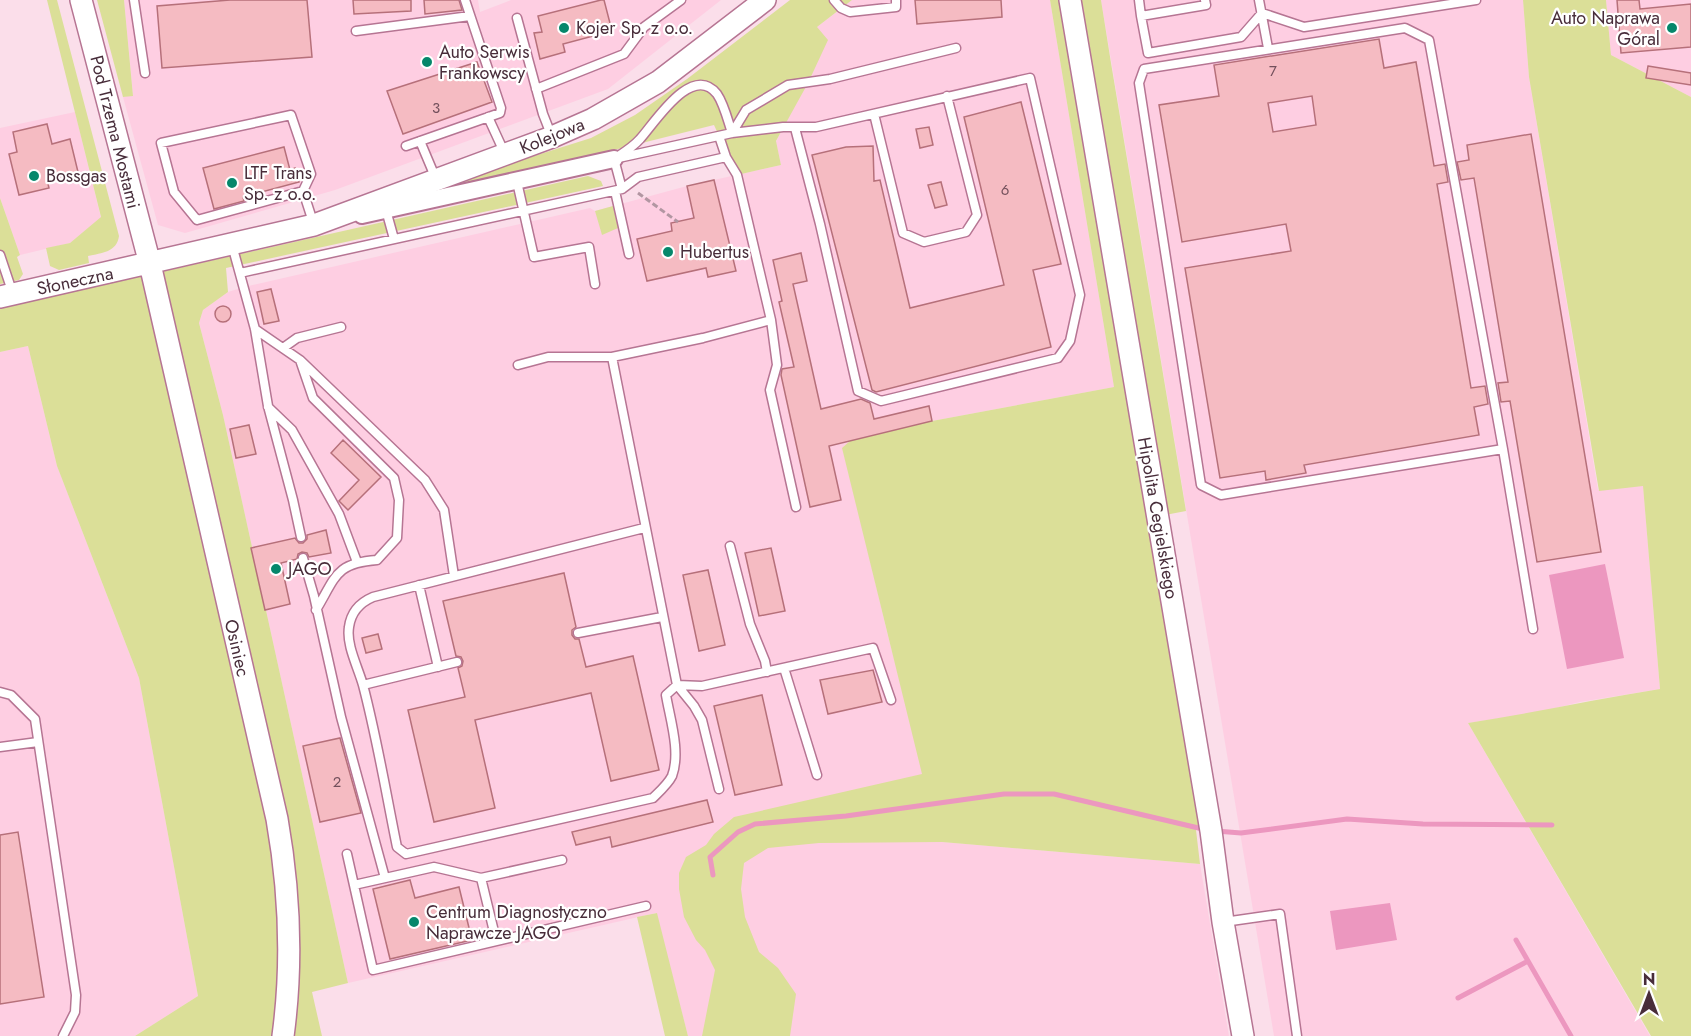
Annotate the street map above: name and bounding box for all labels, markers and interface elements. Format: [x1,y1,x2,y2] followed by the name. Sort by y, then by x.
[1551,5,1660,52] place label: Auto Naprawa Góral
[576,15,693,41] place label: Kojer Sp. z o.o.
[557,21,571,35] marker: Kojer Sp. z o.o.
[1665,21,1679,35] marker: Auto Naprawa Góral
[439,39,530,86] place label: Auto Serwis Frankowscy
[83,53,147,211] street label: Pod Trzema Mostami
[420,55,434,69] marker: Auto Serwis Frankowscy
[1269,60,1277,82] house number: 7
[432,97,440,119] house number: 3
[516,111,588,161] street label: Kolejowa
[244,160,316,207] place label: LTF Trans Sp. z o.o.
[46,163,107,189] place label: Bossgas
[27,169,41,183] marker: Bossgas
[225,176,239,190] marker: LTF Trans Sp. z o.o.
[1001,179,1009,201] house number: 6
[680,239,749,265] place label: Hubertus
[661,245,675,259] marker: Hubertus
[34,260,116,302] street label: Słoneczna
[1131,435,1185,601] street label: Hipolita Cegielskiego
[286,556,332,582] place label: JAGO
[269,562,283,576] marker: JAGO
[218,617,256,679] street label: Osiniec
[333,771,341,793] house number: 2
[426,899,607,946] place label: Centrum Diagnostyczno Naprawcze JAGO
[407,915,421,929] marker: Centrum Diagnostyczno Naprawcze JAGO
[1619,964,1679,1024] north arrow
[1643,968,1655,991] text: N

